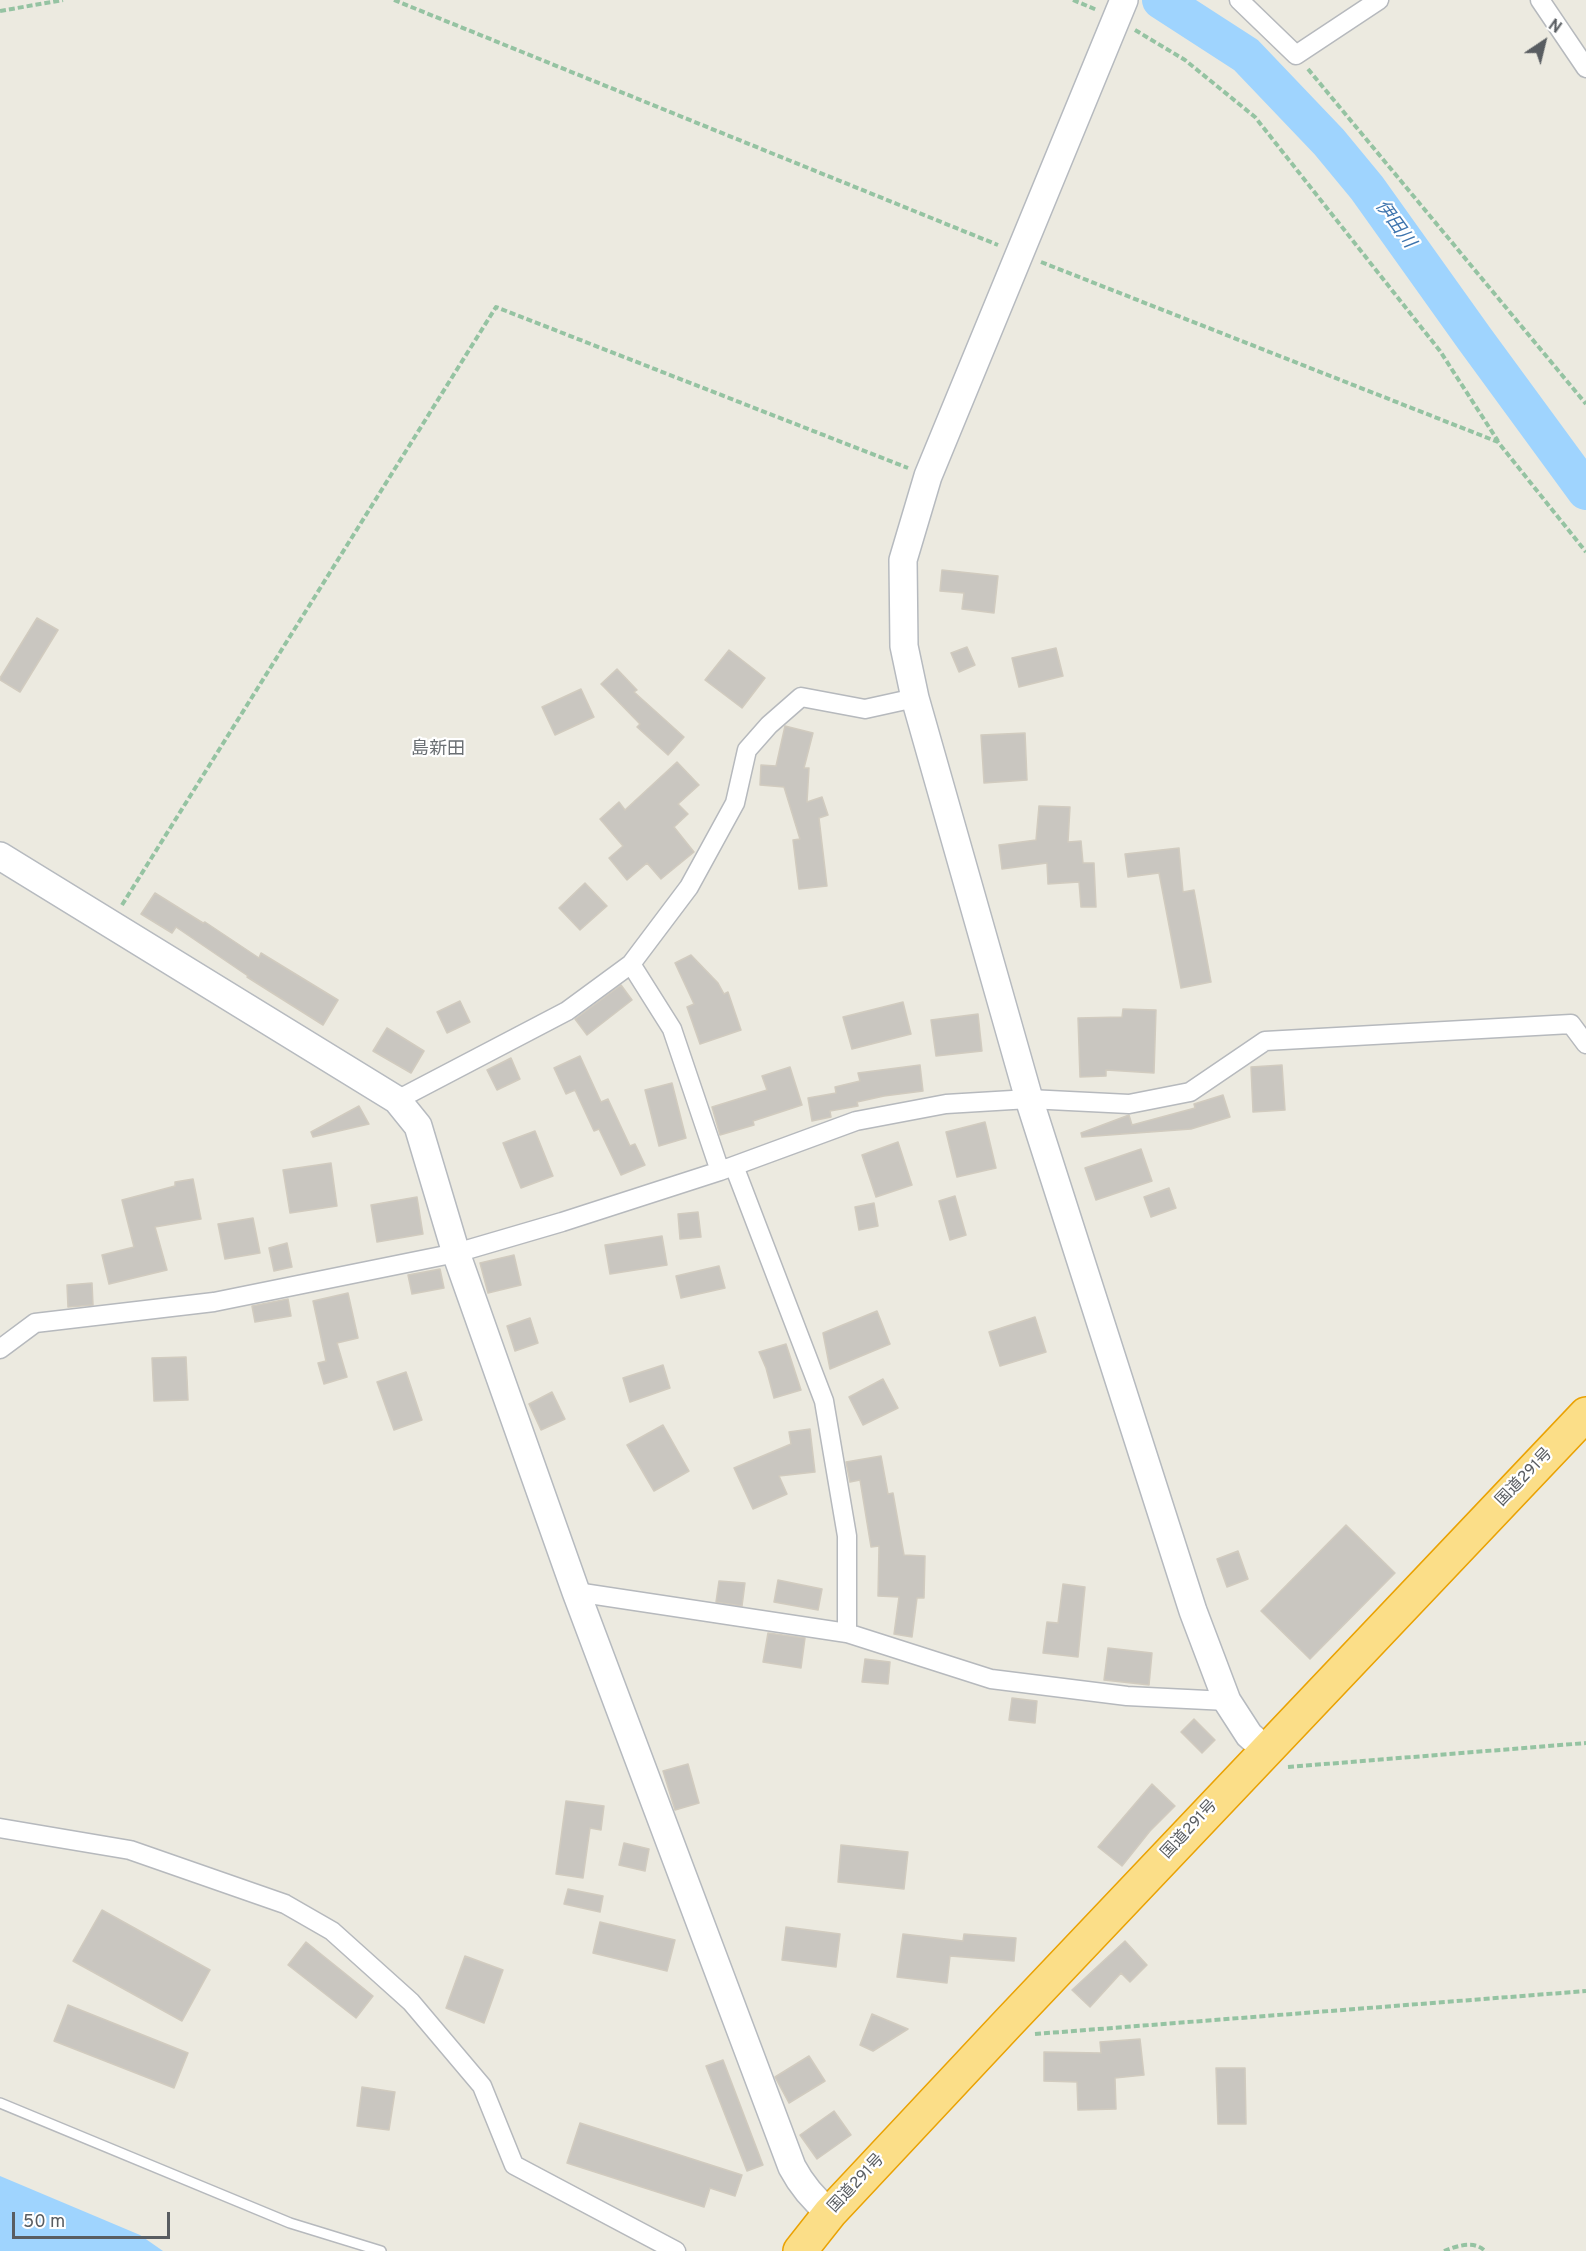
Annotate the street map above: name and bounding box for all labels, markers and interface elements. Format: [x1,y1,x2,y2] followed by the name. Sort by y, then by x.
[1514,12,1574,72] north arrow
[1544,16,1565,39] text: N
[1369,197,1419,253] water label: 伊田川
[411,739,465,761] district label: 島新田
[1493,1445,1557,1511] street label: 国道291号
[1158,1797,1222,1863] street label: 国道291号
[825,2151,889,2217] street label: 国道291号
[15,2200,172,2238] scale bar
[23,2211,65,2234] text: 50 m

